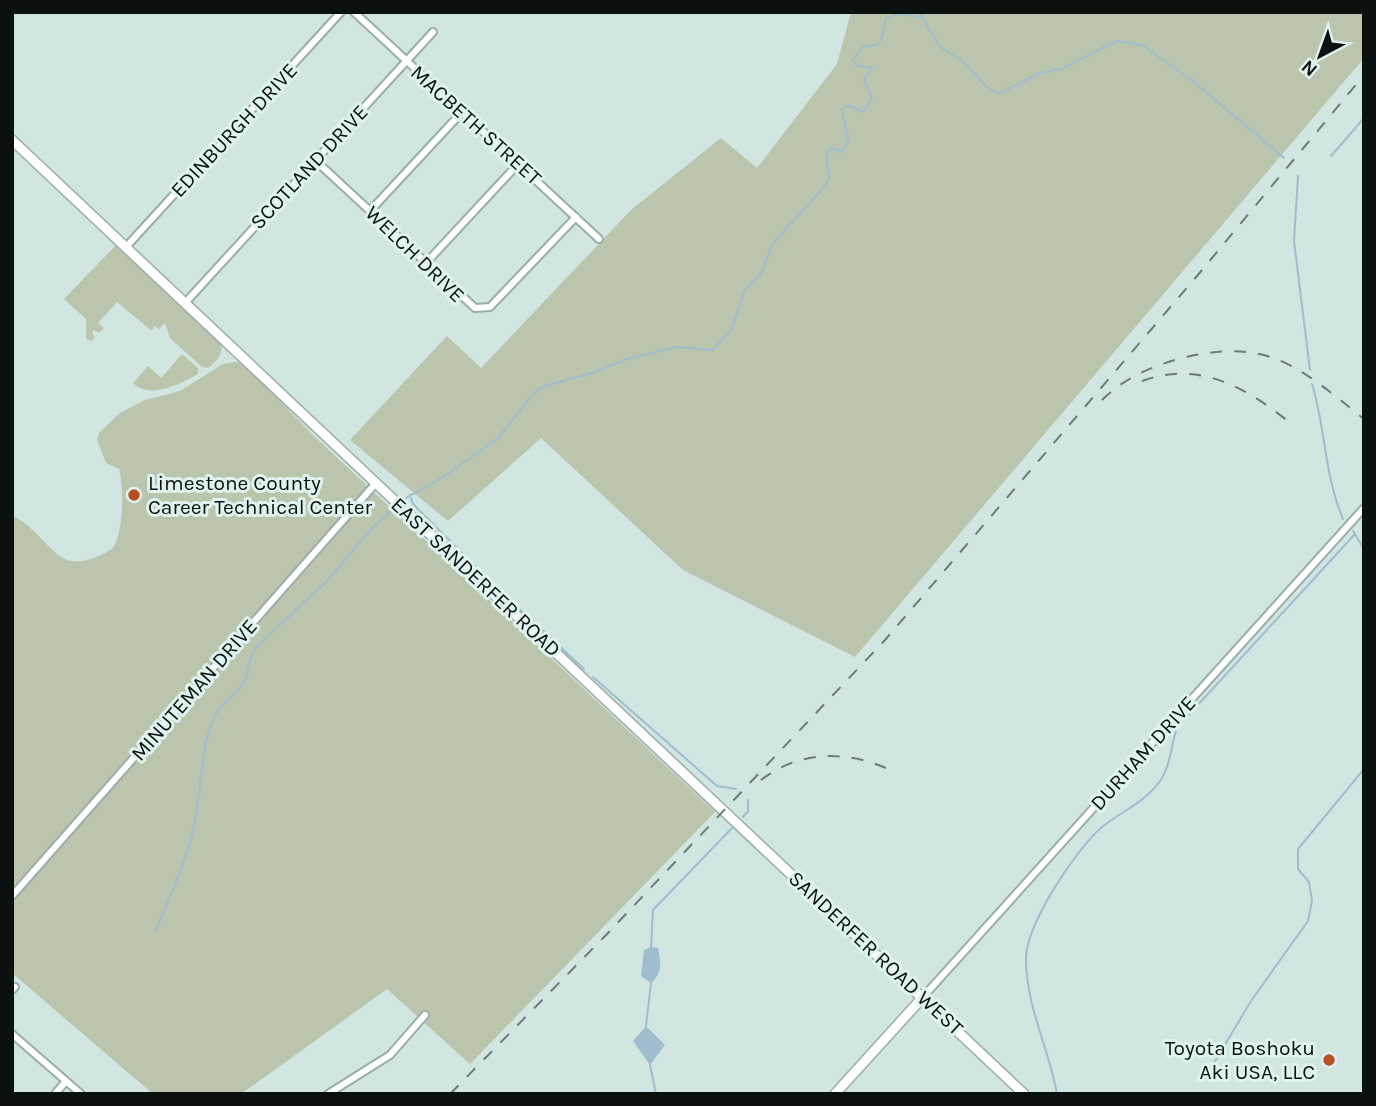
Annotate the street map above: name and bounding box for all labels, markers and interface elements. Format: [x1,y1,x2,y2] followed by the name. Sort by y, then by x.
[1285,21,1355,91] north arrow
[1297,55,1322,81] text: N
[166,58,302,202] street label: EDINBURGH DRIVE
[406,60,547,190] street label: MACBETH STREET
[245,100,373,234] street label: SCOTLAND DRIVE
[360,201,470,307] street label: WELCH DRIVE
[148,471,373,519] place label: Limestone County Career Technical Center
[126,487,142,503] marker: Limestone County Career Technical Center
[386,492,566,662] street label: EAST SANDERFER ROAD
[126,614,262,766] street label: MINUTEMAN DRIVE
[1085,691,1201,815] street label: DURHAM DRIVE
[784,866,968,1040] street label: SANDERFER ROAD WEST
[1165,1036,1315,1084] place label: Toyota Boshoku Aki USA, LLC
[1321,1052,1337,1068] marker: Toyota Boshoku Aki USA, LLC

